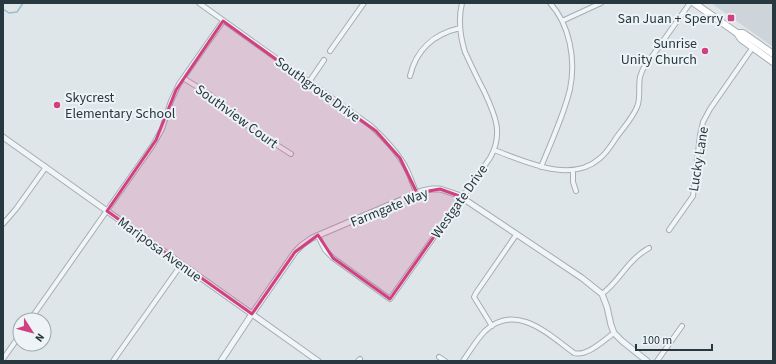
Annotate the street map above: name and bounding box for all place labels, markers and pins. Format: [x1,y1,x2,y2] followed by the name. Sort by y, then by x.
[618,9,723,29] place label: San Juan + Sperry
[726,13,736,23] marker: San Juan + Sperry
[621,34,697,70] place label: Sunrise Unity Church
[700,46,710,56] marker: Sunrise Unity Church
[65,88,176,124] place label: Skycrest Elementary School
[52,100,62,110] marker: Skycrest Elementary School

